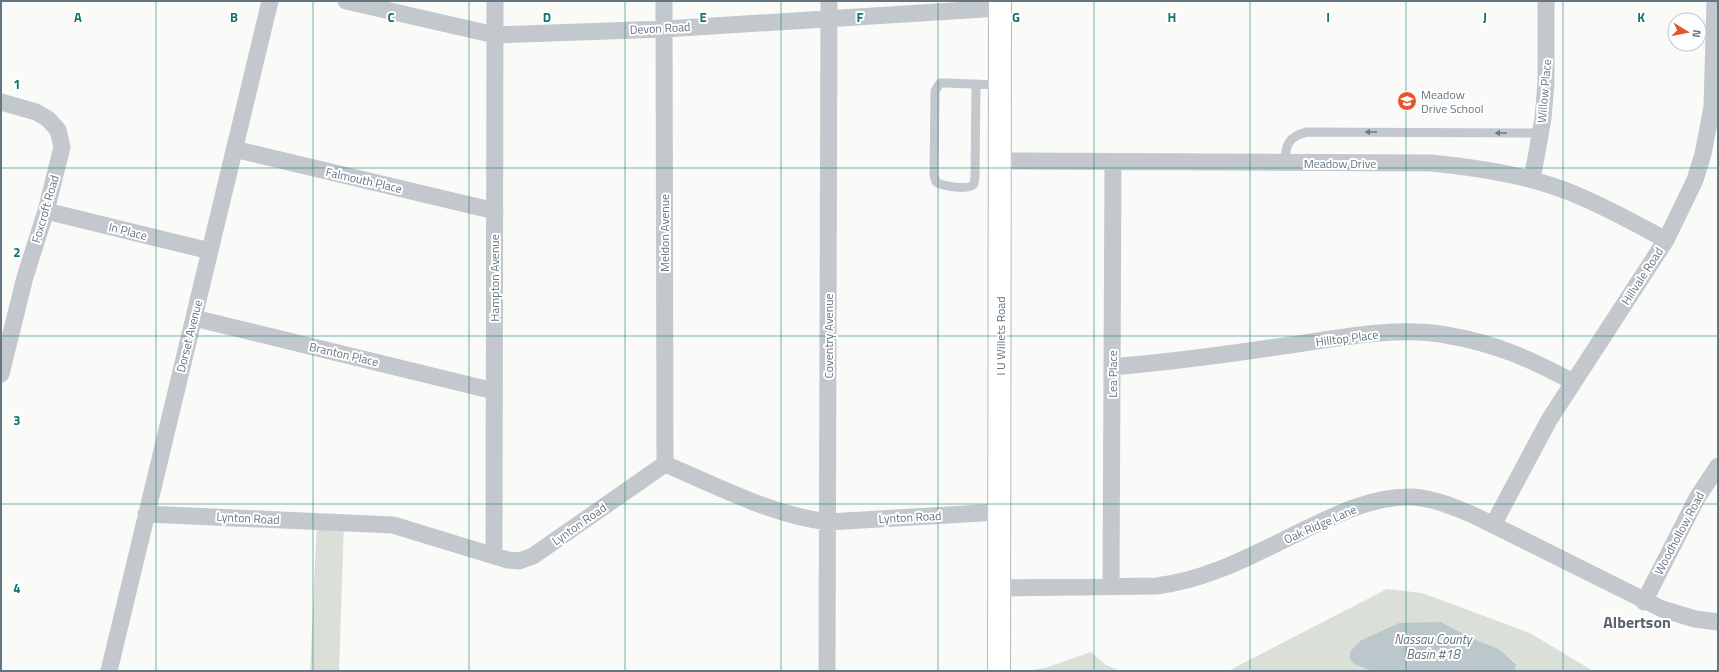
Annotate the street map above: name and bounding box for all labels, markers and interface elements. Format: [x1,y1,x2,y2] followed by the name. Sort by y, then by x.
[74,7,82,27] text: A
[230,7,238,27] text: B
[387,7,395,27] text: C
[543,7,551,27] text: D
[699,7,707,27] text: E
[857,7,864,27] text: F
[1012,7,1020,27] text: G
[1168,7,1176,27] text: H
[1326,7,1330,27] text: I
[1483,7,1487,27] text: J
[1637,7,1645,27] text: K
[1667,12,1707,52] north arrow
[629,17,691,39] street label: Devon Road
[1688,29,1705,39] text: N
[1532,58,1556,124] street label: Willow Place
[13,74,21,94] text: 1
[1421,85,1484,118] place label: Meadow Drive School
[1396,90,1418,112] school or university icon: Meadow Drive School
[1364,129,1377,135] one-way arrow
[1494,130,1507,136] one-way arrow
[1304,154,1376,173] street label: Meadow Drive
[324,162,404,198] street label: Falmouth Place
[26,173,64,245] street label: Foxcroft Road
[655,194,674,272] street label: Meldon Avenue
[107,217,149,245] street label: In Place
[485,234,504,322] street label: Hampton Avenue
[13,242,21,262] text: 2
[1616,243,1668,309] street label: Hillvale Road
[819,293,838,379] street label: Coventry Avenue
[991,296,1010,376] street label: I U Willets Road
[171,298,207,374] street label: Dorset Avenue
[1315,325,1379,351] street label: Hilltop Place
[307,337,381,371] street label: Branton Place
[1103,350,1122,398] street label: Lea Place
[13,410,21,430] text: 3
[1649,488,1709,578] street label: Woodhollow Road
[548,498,610,550] street label: Lynton Road
[1281,499,1359,549] street label: Oak Ridge Lane
[878,506,942,528] street label: Lynton Road
[216,507,280,529] street label: Lynton Road
[13,578,21,598] text: 4
[1603,610,1671,634] district label: Albertson
[1394,629,1474,664] water label: Nassau County Basin #18

